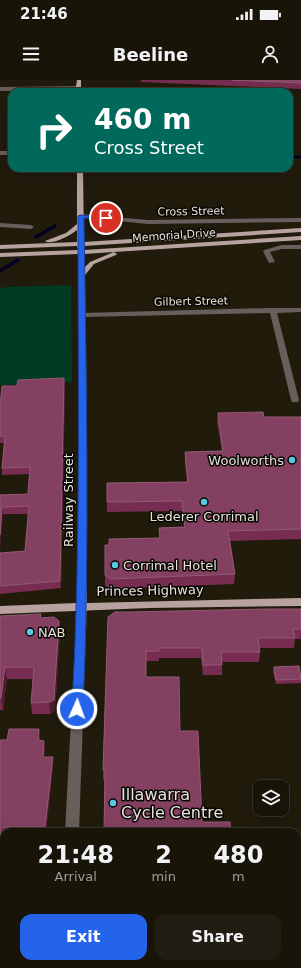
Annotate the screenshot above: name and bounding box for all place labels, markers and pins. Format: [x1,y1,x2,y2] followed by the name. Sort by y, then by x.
[89,201,123,235] pin
[208,453,284,468] place label: Woolworths
[287,455,297,465] marker: Woolworths
[199,497,209,507] marker: Lederer Corrimal
[149,509,259,524] place label: Lederer Corrimal
[123,558,217,573] place label: Corrimal Hotel
[110,560,120,570] marker: Corrimal Hotel
[38,625,66,640] place label: NAB
[25,627,35,637] marker: NAB
[121,785,223,822] place label: Illawarra Cycle Centre
[108,798,118,808] marker: Illawarra Cycle Centre

